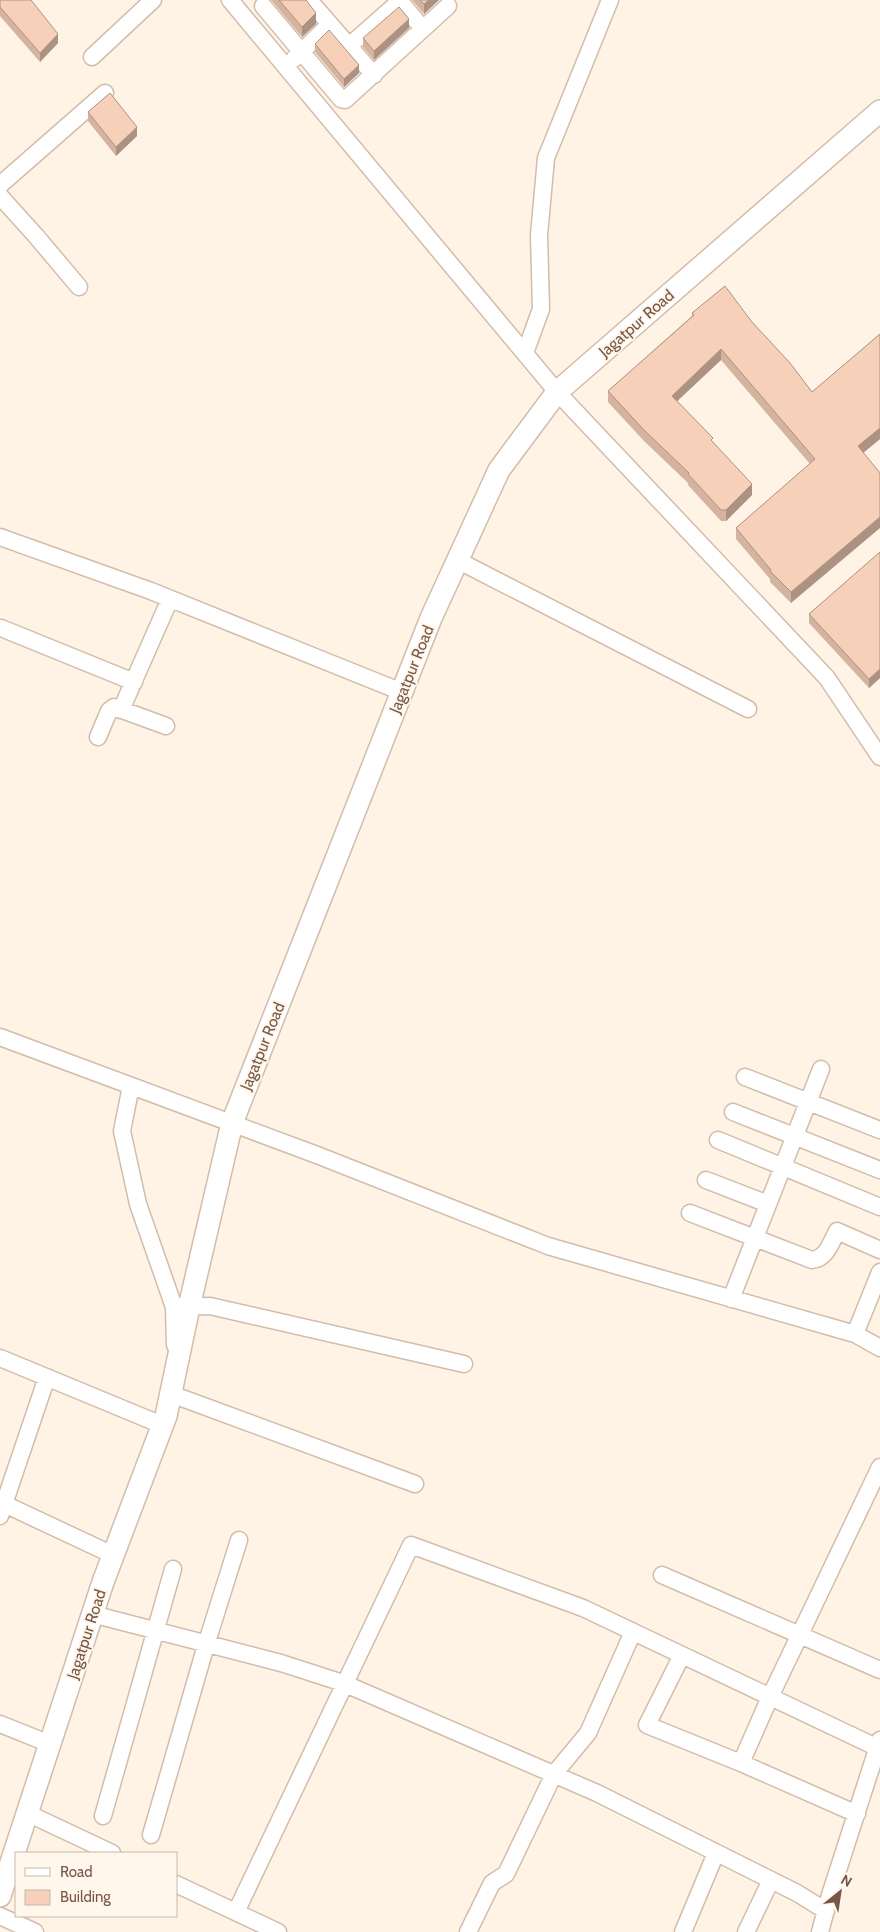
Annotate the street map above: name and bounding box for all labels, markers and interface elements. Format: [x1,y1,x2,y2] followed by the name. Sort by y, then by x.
[594,286,678,362] street label: Jagatpur Road
[385,622,438,717] street label: Jagatpur Road
[236,999,289,1094] street label: Jagatpur Road
[63,1587,110,1682] street label: Jagatpur Road
[15,1852,178,1917] legend
[60,1863,93,1881] text: Road
[815,1867,865,1917] north arrow
[838,1870,855,1891] text: N
[60,1888,111,1906] text: Building

